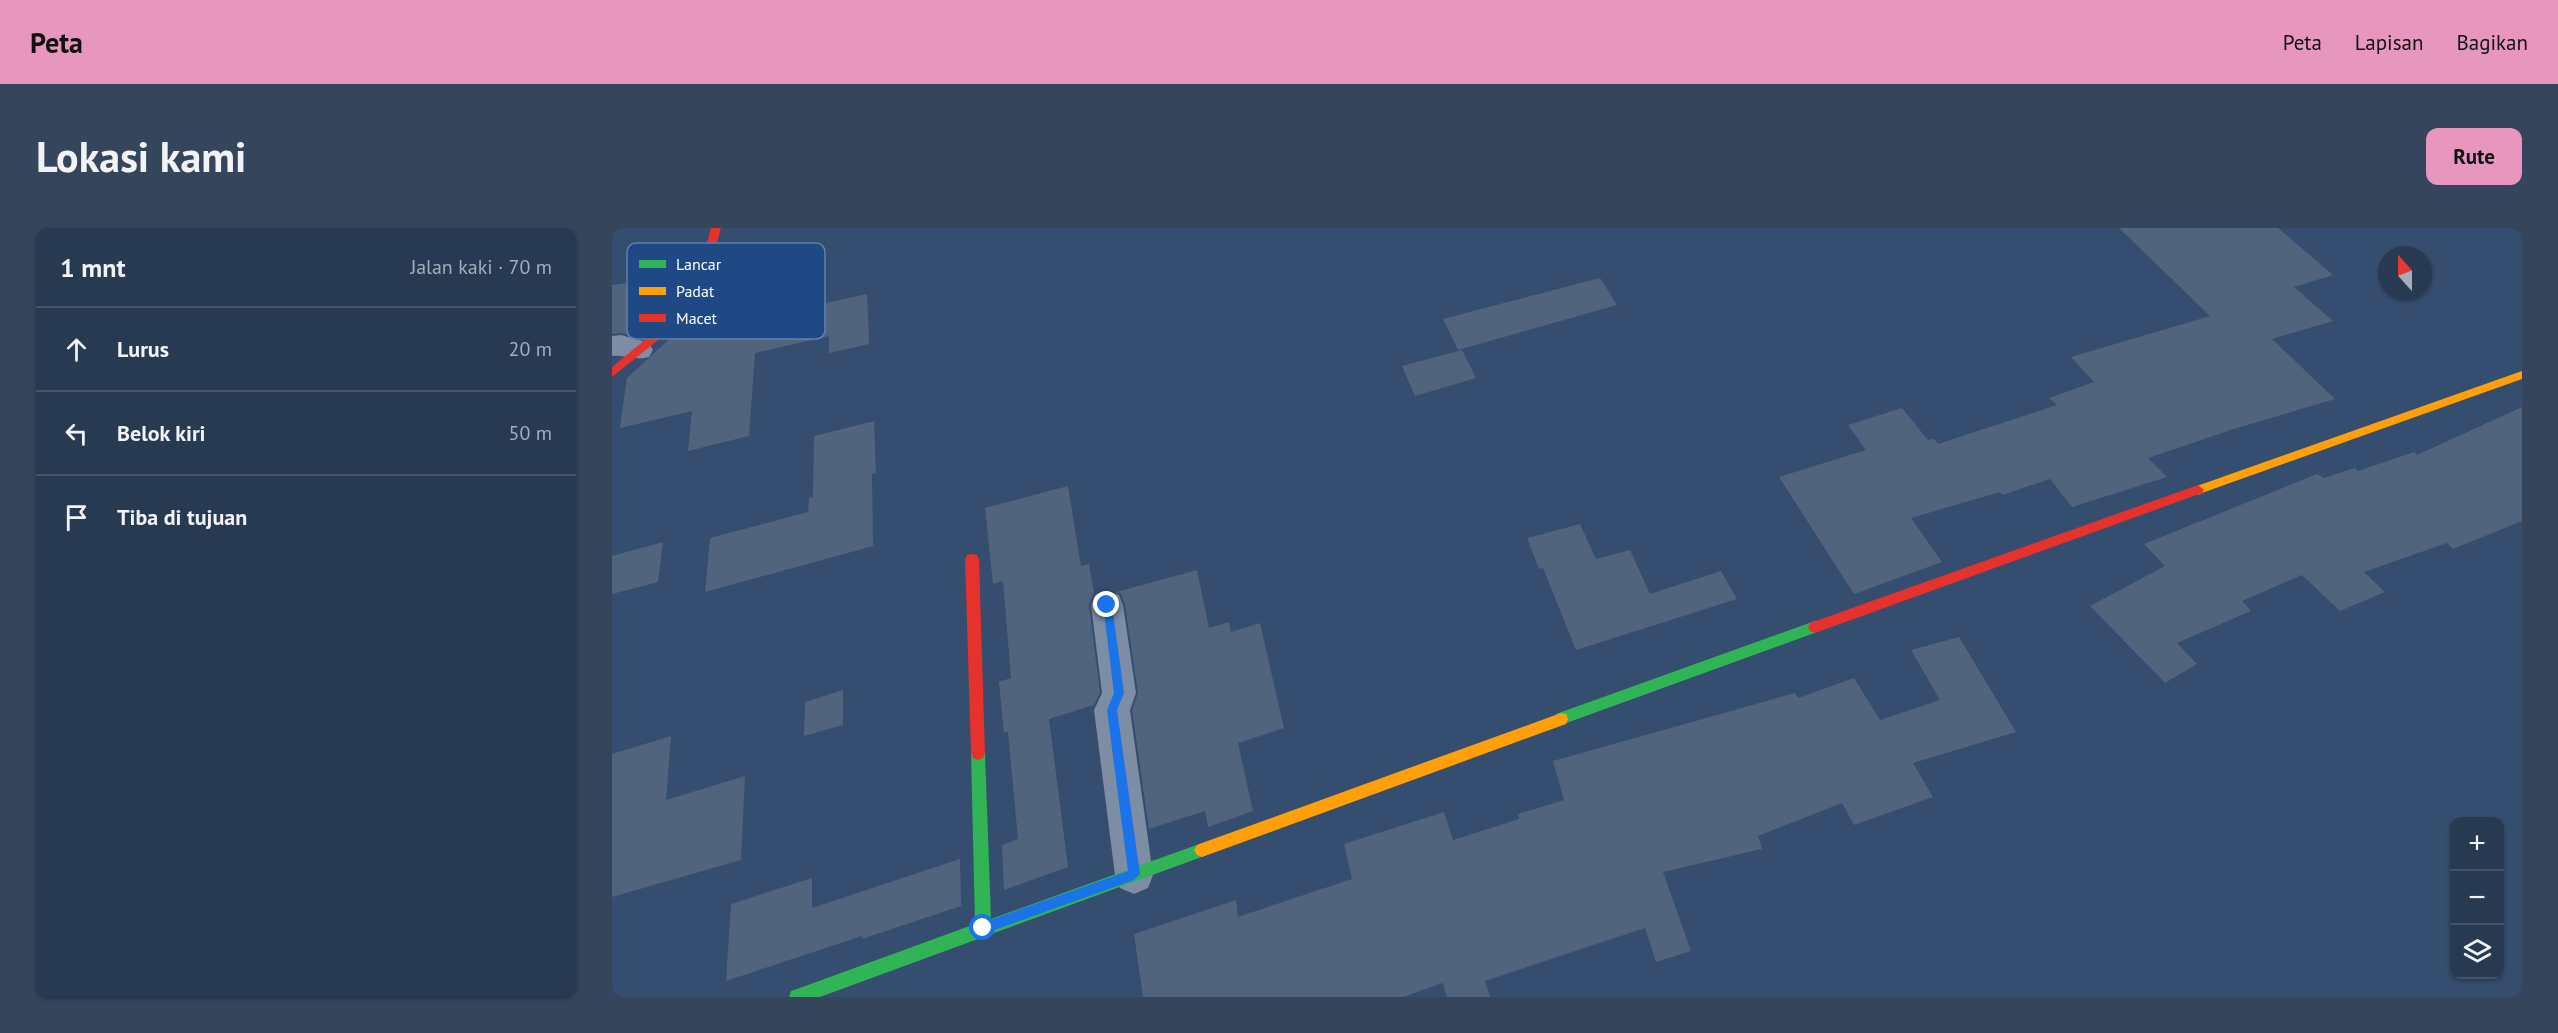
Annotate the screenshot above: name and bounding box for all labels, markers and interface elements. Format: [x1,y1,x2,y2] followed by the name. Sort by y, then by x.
[30,24,83,61] text: Peta
[2283,29,2322,56] text: Peta
[2355,29,2423,56] text: Lapisan
[2456,29,2528,56] text: Bagikan
[2426,128,2522,185] button: Rute
[36,129,246,184] text: Lokasi kami
[627,243,825,339] legend
[2378,246,2432,300] north arrow
[60,251,126,284] text: 1 mnt
[410,254,552,280] text: Jalan kaki · 70 m
[676,254,722,274] text: Lancar
[676,281,715,301] text: Padat
[676,308,718,328] text: Macet
[60,333,93,366] icon: ahead
[117,335,169,363] text: Lurus
[509,336,552,362] text: 20 m
[60,417,93,450] icon: left
[117,419,206,447] text: Belok kiri
[509,420,552,446] text: 50 m
[60,501,93,534] icon: arrive
[117,503,247,531] text: Tiba di tujuan
[1093,591,1119,617] route end
[2450,817,2504,979] map controls
[2450,817,2504,871] button: +
[2450,871,2504,925] button: −
[969,914,995,940] route start
[2450,925,2504,979] button: layers

